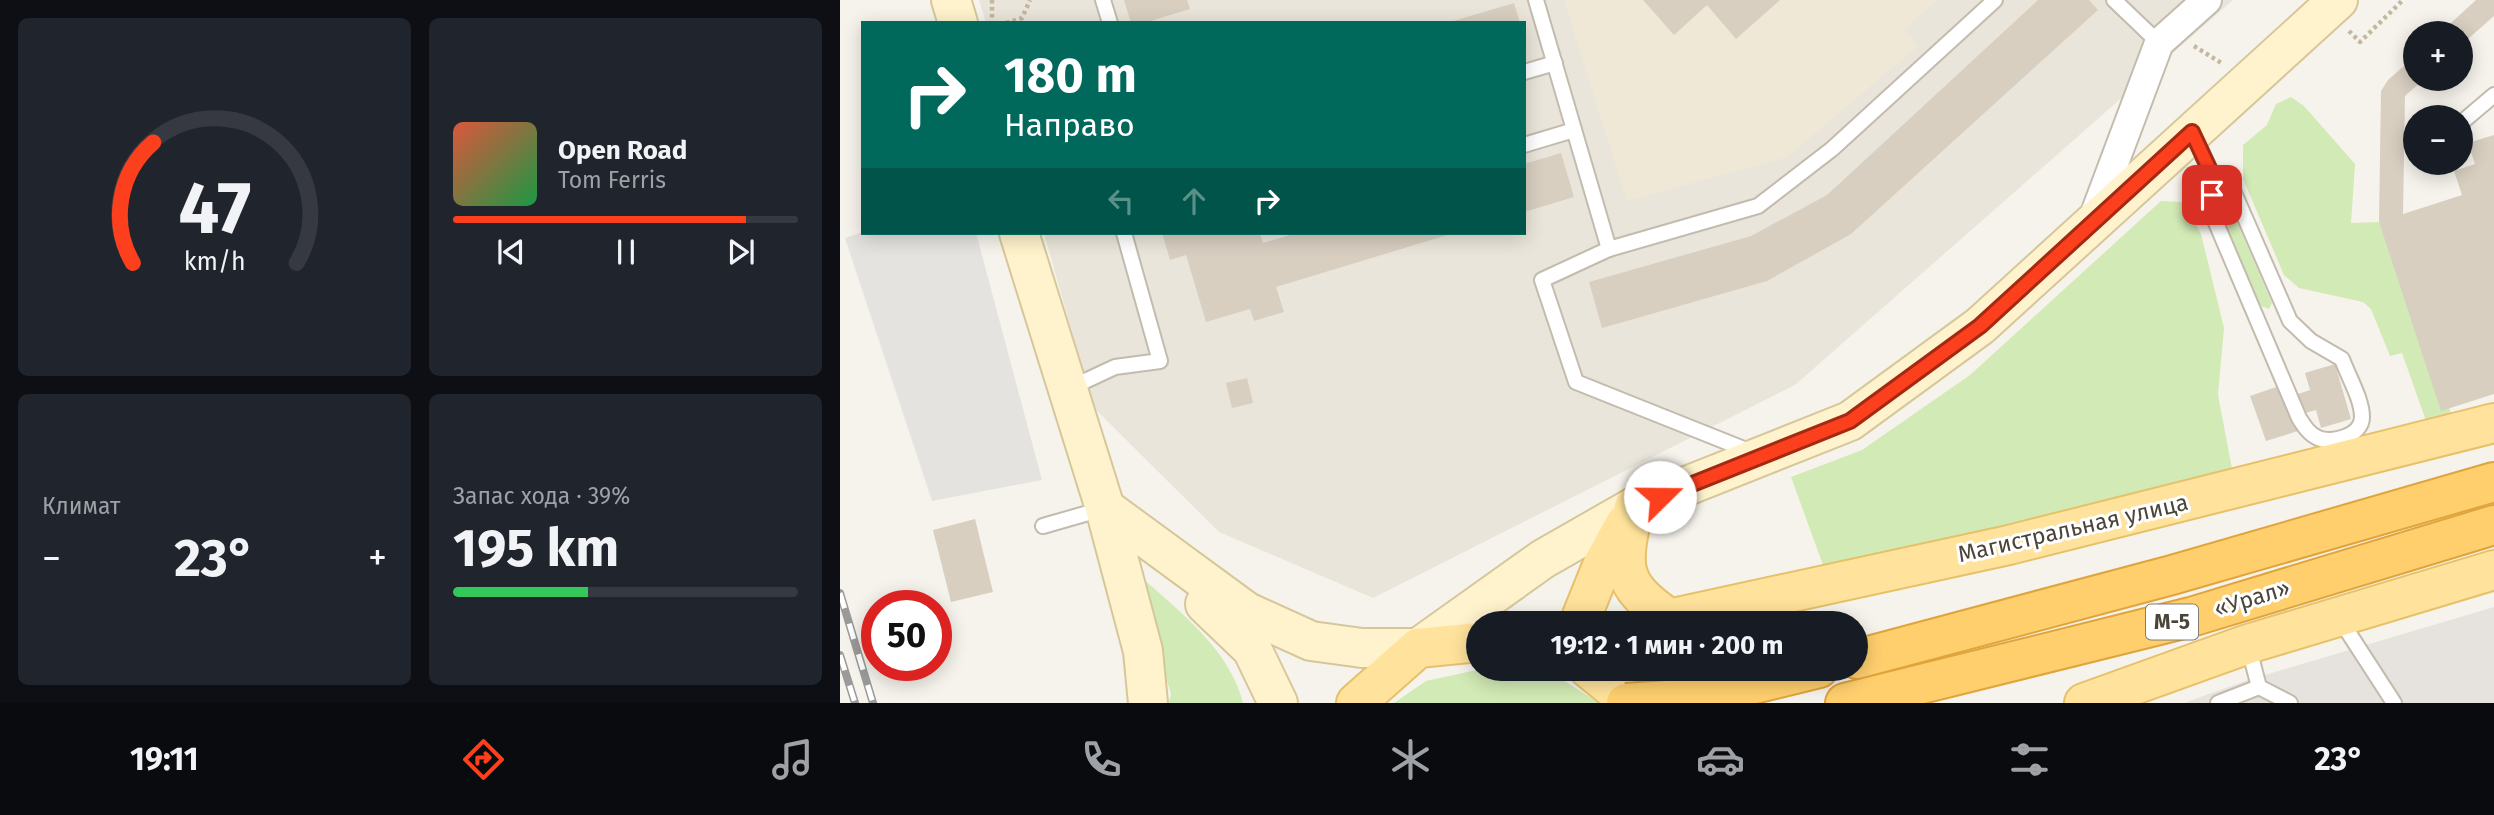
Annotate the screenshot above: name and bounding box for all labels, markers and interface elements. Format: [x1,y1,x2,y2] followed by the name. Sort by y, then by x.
[2403,21,2473,175] map controls
[2403,21,2473,91] button: +
[1004,46,1137,105] text: 180 m
[889,49,980,140] icon: right
[2403,105,2473,175] button: −
[1004,106,1135,144] text: Направо
[558,135,687,166] text: Open Road
[178,165,251,252] text: 47
[2182,165,2242,225] pin
[558,166,666,194] text: Tom Ferris
[2193,176,2231,214] icon: arrive
[1102,182,1140,220] icon: left
[1175,182,1213,220] icon: ahead
[1248,182,1286,220] icon: right
[492,233,530,271] icon: previous
[607,233,645,271] icon: pause
[722,233,760,271] icon: next
[184,247,245,277] text: km/h
[1623,460,1697,534] position arrow
[453,482,630,510] text: Запас хода · 39%
[1955,488,2191,568] street label: Магистральная улица
[42,492,120,520] text: Климат
[453,517,619,580] text: 195 km
[174,527,255,590] text: 23°
[42,535,61,581] text: −
[368,535,387,581] text: +
[2211,573,2293,623] street label: «Урал»
[861,590,952,681] speed limit sign: 50
[2146,604,2198,640] road number: М-5
[1551,630,1783,661] text: 19:12 · 1 мин · 200 m
[459,735,508,784] icon: directions
[768,735,817,784] icon: music
[1077,735,1126,784] icon: phone
[1386,735,1435,784] icon: climate
[1696,735,1745,784] icon: car
[2005,735,2054,784] icon: filters
[130,740,199,778] text: 19:11
[2314,740,2364,778] text: 23°

